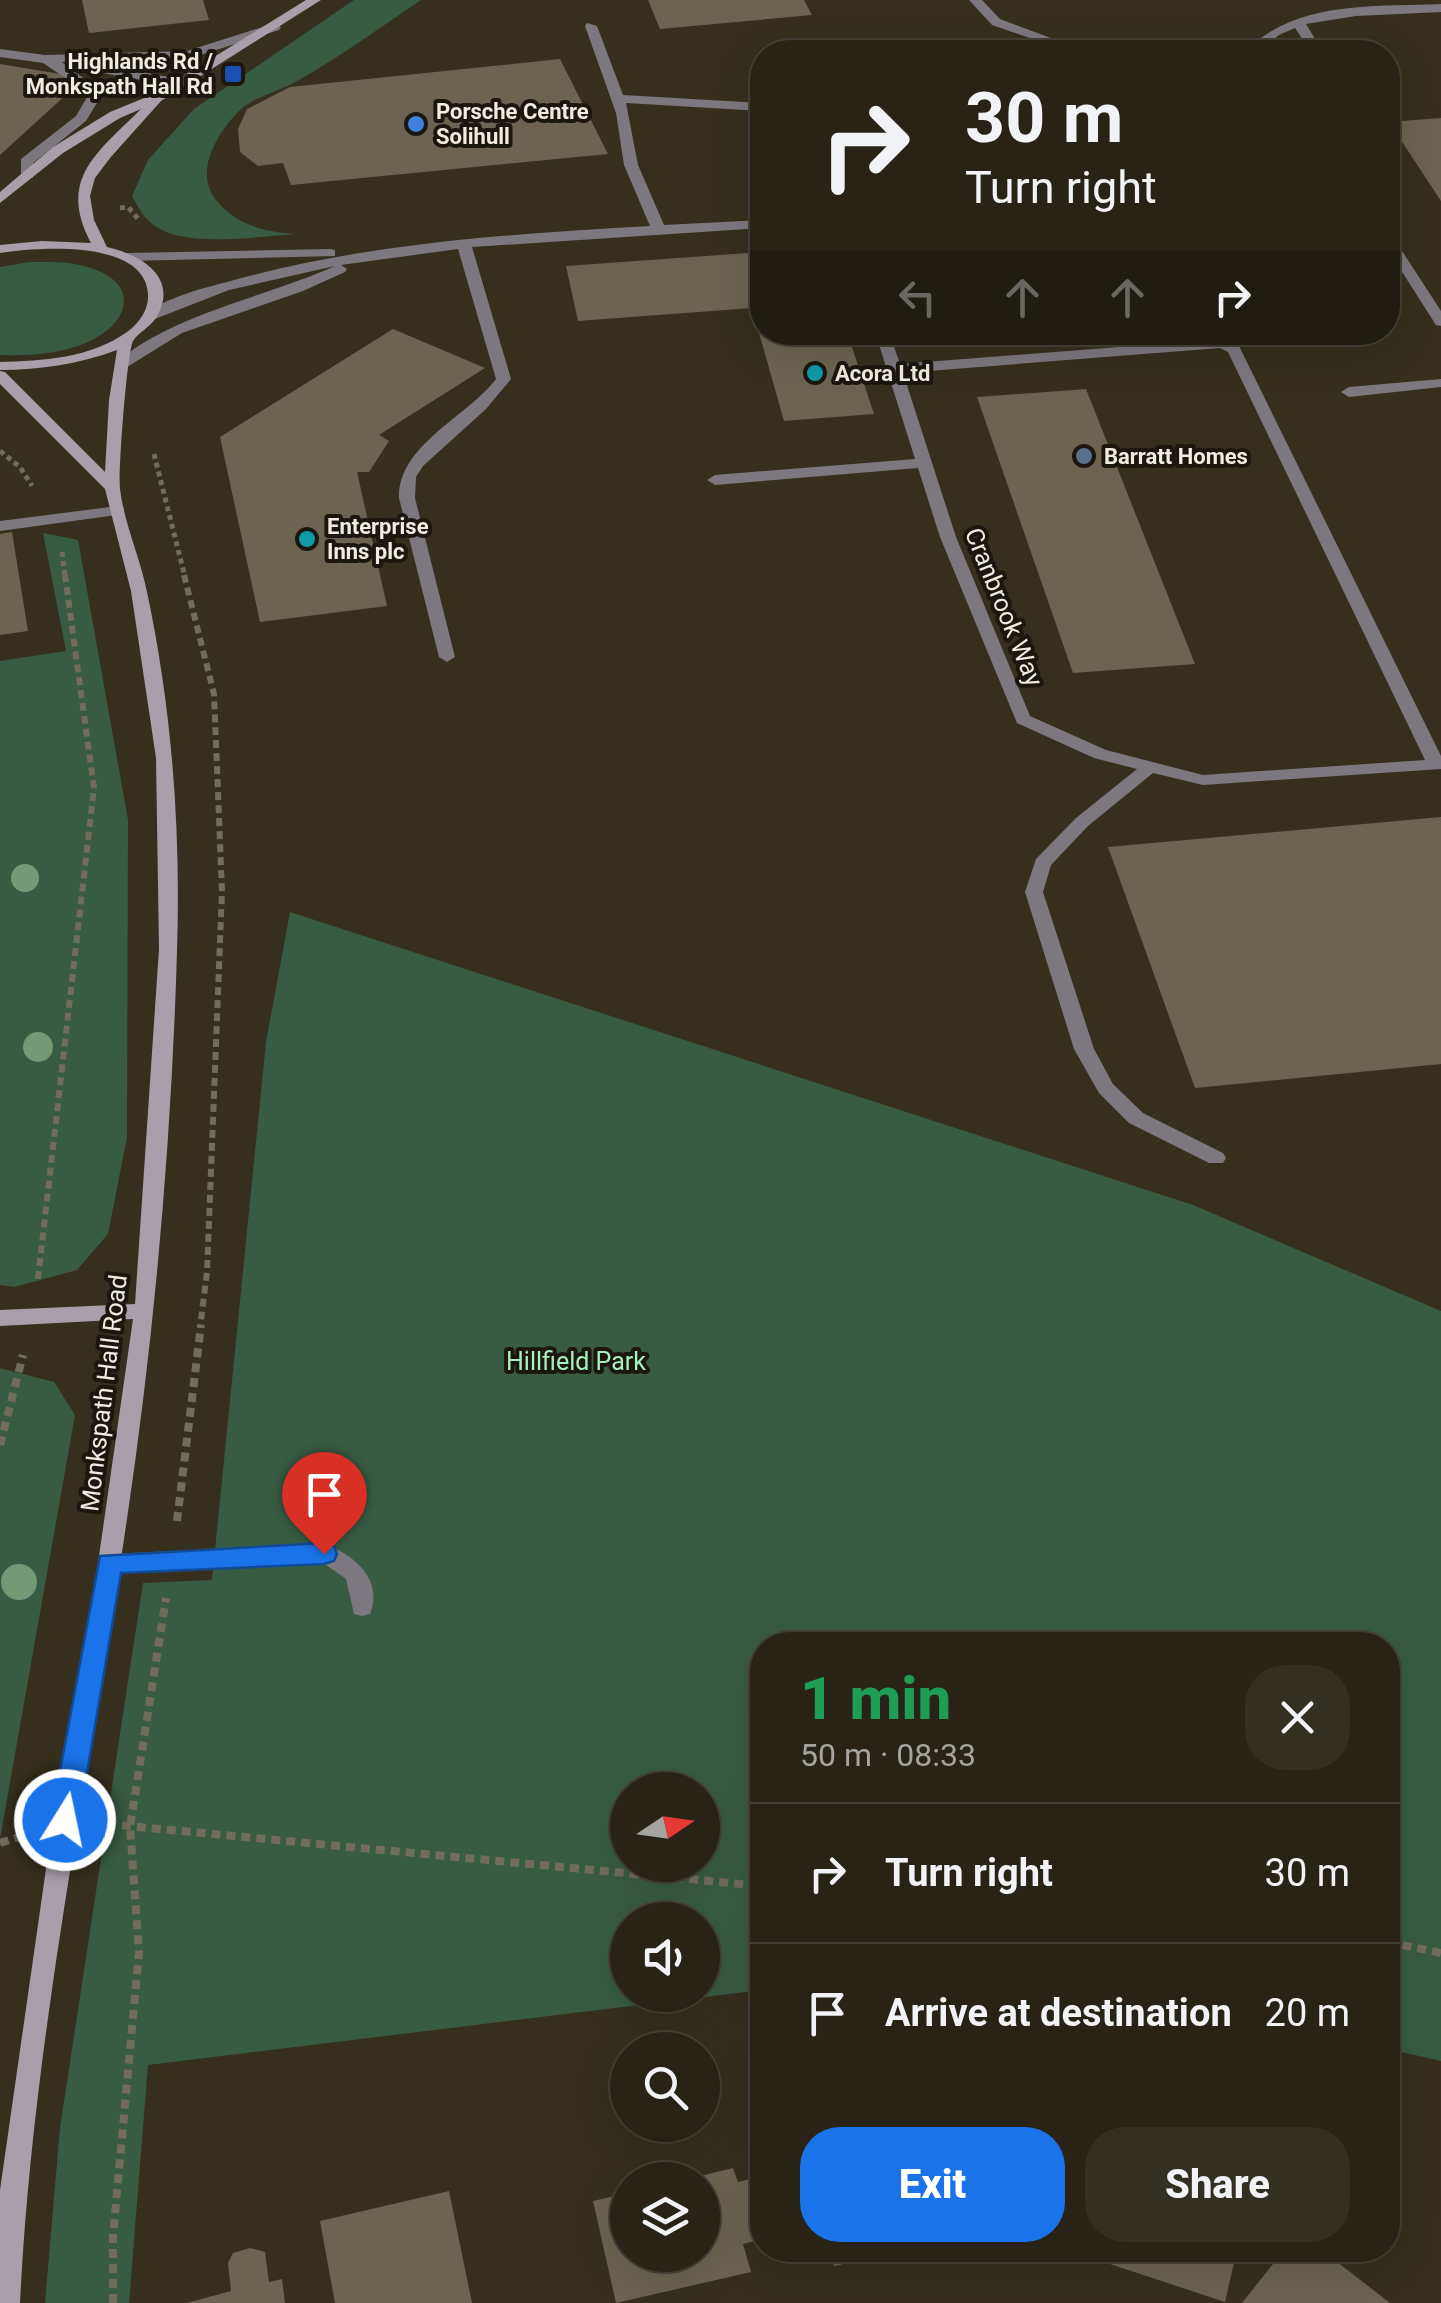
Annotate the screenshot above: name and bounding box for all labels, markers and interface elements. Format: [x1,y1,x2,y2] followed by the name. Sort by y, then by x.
[26,49,213,99] place label: Highlands Rd / Monkspath Hall Rd
[222,63,244,85] marker: Highlands Rd / Monkspath Hall Rd
[965,77,1123,159] text: 30 m
[800,80,930,210] icon: right
[436,99,589,149] place label: Porsche Centre Solihull
[405,113,427,135] marker: Porsche Centre Solihull
[965,161,1157,214] text: Turn right
[890,270,945,325] icon: left
[995,270,1050,325] icon: ahead
[1100,270,1155,325] icon: ahead
[1205,270,1260,325] icon: right
[835,361,930,386] place label: Acora Ltd
[804,362,826,384] marker: Acora Ltd
[1104,444,1248,469] place label: Barratt Homes
[1073,445,1095,467] marker: Barratt Homes
[327,514,429,564] place label: Enterprise Inns plc
[959,524,1049,691] street label: Cranbrook Way
[296,528,318,550] marker: Enterprise Inns plc
[75,1273,133,1513] street label: Monkspath Hall Road
[506,1347,646,1376] park label: Hillfield Park
[282,1452,367,1555] pin
[297,1467,352,1522] icon: arrive
[800,1663,951,1734] text: 1 min
[1245,1665,1350,1770] button: close
[800,1736,976,1774] text: 50 m · 08:33
[13,1768,117,1872] position arrow
[610,1772,720,1882] north arrow
[610,1772,720,2272] map controls
[800,1846,855,1901] icon: right
[885,1851,1053,1895] text: Turn right
[1265,1851,1350,1895] text: 30 m
[610,1902,720,2012] button: sound
[800,1986,855,2041] icon: arrive
[885,1991,1232,2035] text: Arrive at destination
[1265,1991,1350,2035] text: 20 m
[610,2032,720,2142] button: search
[800,2127,1065,2242] button: Exit
[1085,2127,1350,2242] button: Share
[610,2162,720,2272] button: layers

